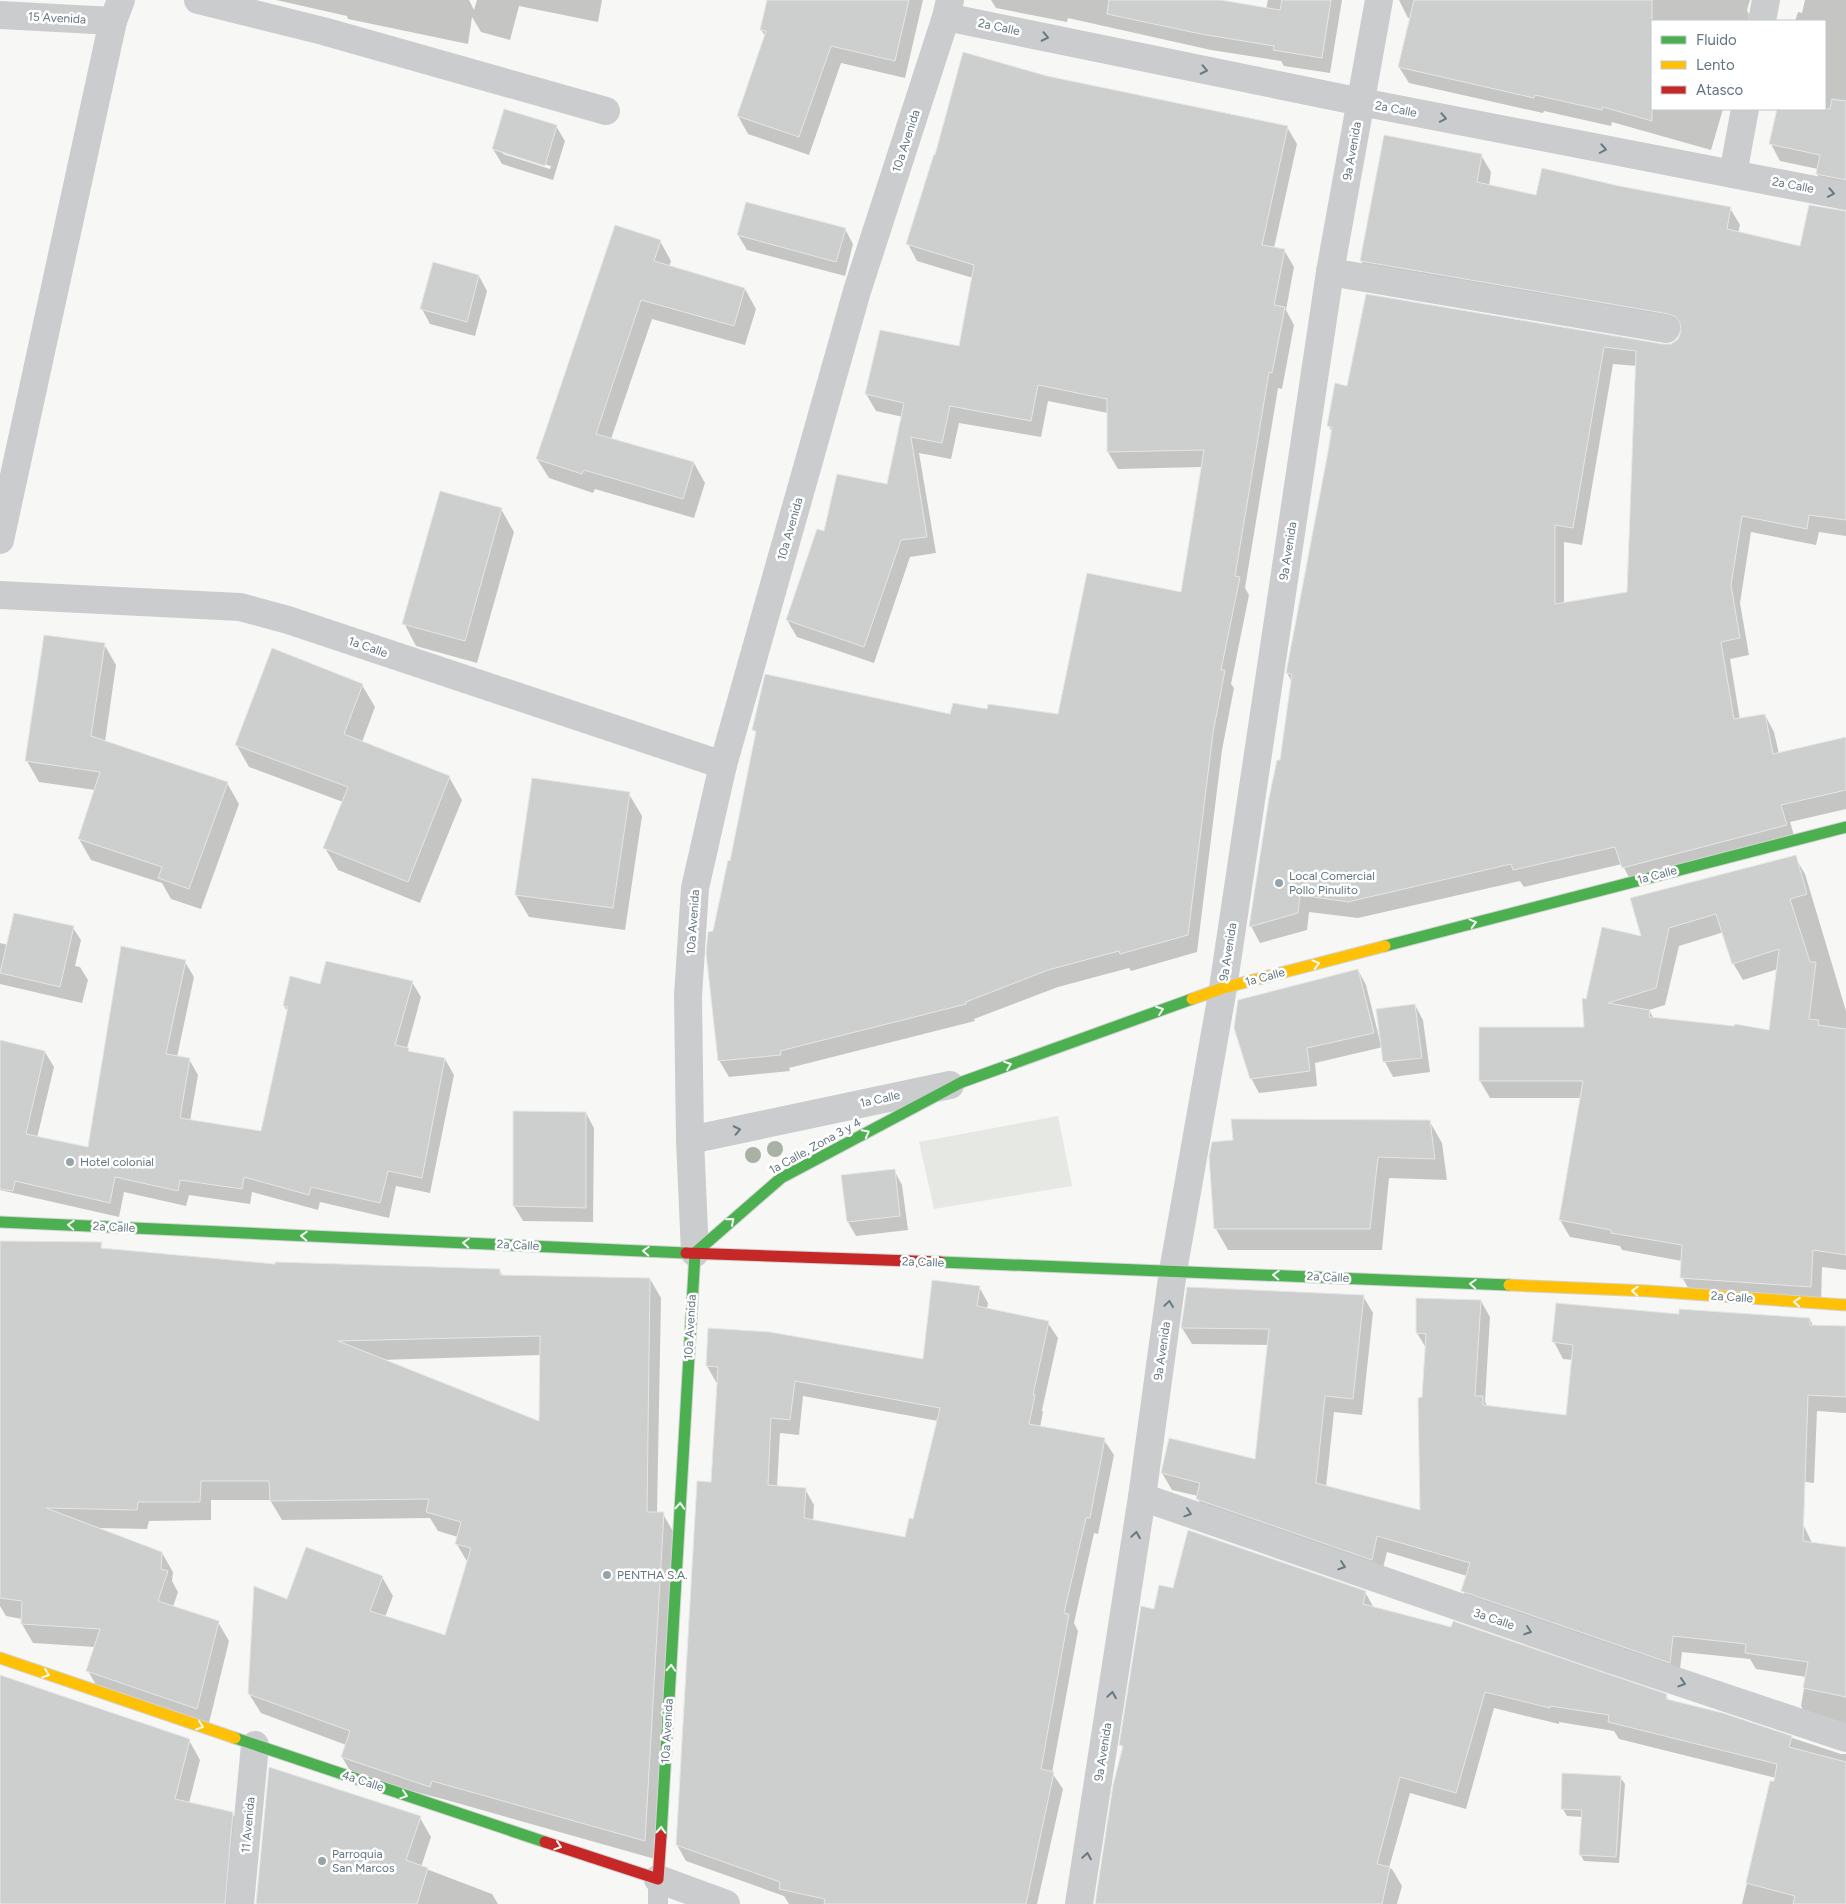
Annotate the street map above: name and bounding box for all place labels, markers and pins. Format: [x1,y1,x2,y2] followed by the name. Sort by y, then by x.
[1289,869,1375,897] place label: Local Comercial Pollo Pinulito
[1273,877,1285,889] marker: Local Comercial Pollo Pinulito
[80,1155,154,1169] place label: Hotel colonial
[64,1156,76,1168] marker: Hotel colonial
[617,1568,688,1582] place label: PENTHA S.A.
[601,1569,613,1581] marker: PENTHA S.A.
[332,1847,395,1875] place label: Parroquia San Marcos
[316,1855,328,1867] marker: Parroquia San Marcos

